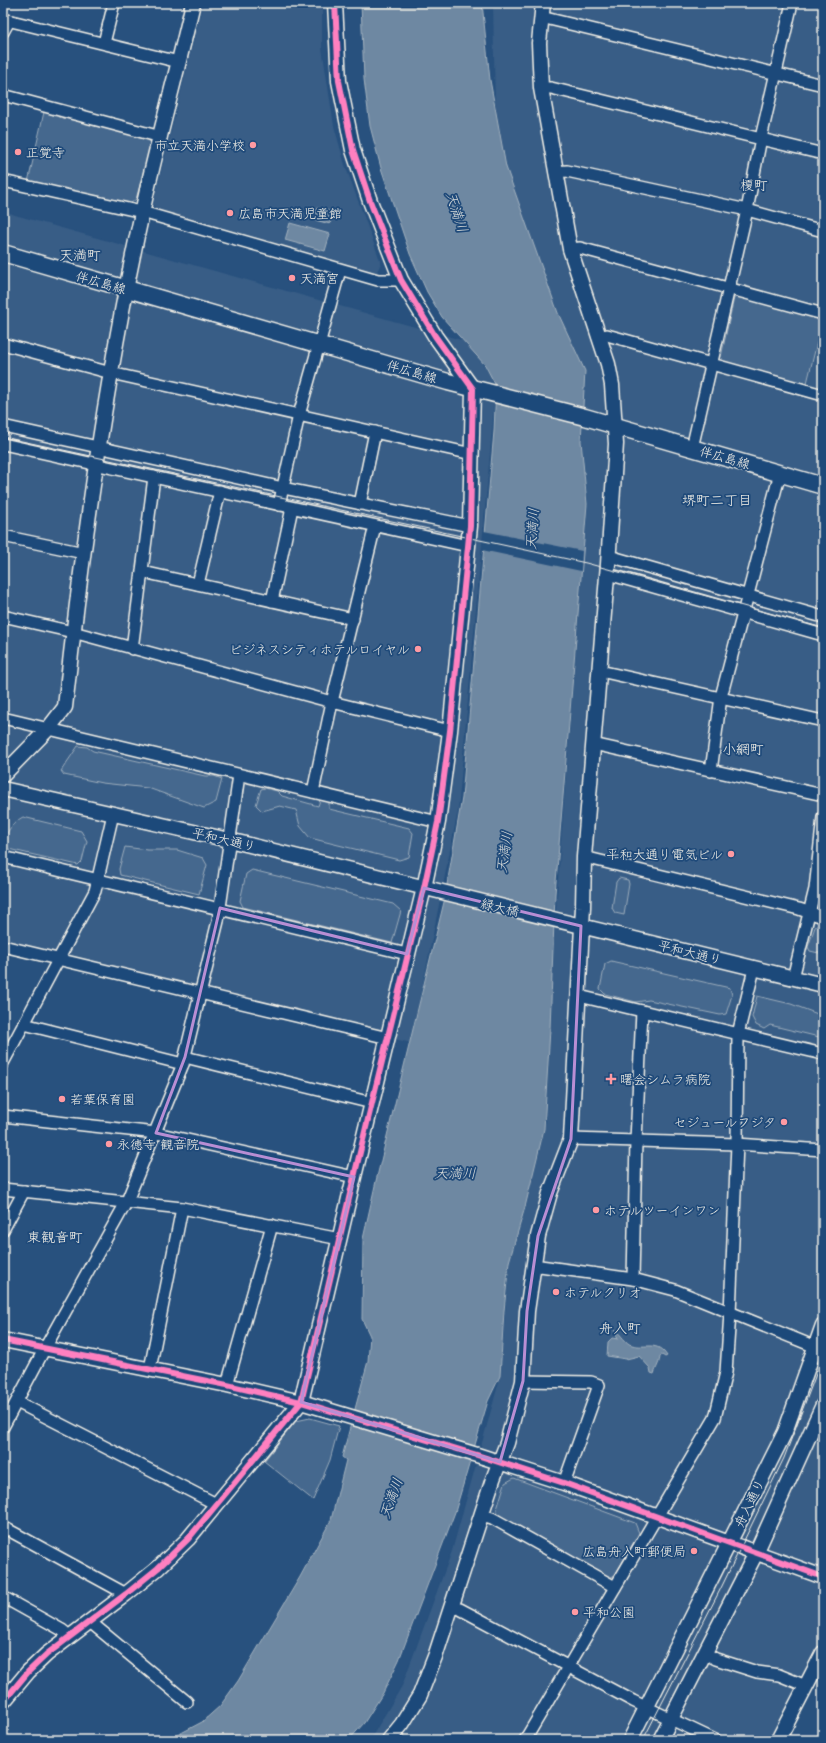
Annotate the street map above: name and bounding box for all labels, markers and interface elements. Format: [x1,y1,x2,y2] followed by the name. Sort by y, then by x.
[154,136,245,153] place label: 市立天満小学校
[248,140,258,150] marker: 市立天満小学校
[26,143,65,160] place label: 正覚寺
[13,147,23,157] marker: 正覚寺
[740,175,768,194] district label: 榎町
[442,189,473,235] water label: 天満川
[238,204,342,221] place label: 広島市天満児童館
[225,208,235,218] marker: 広島市天満児童館
[59,245,101,264] district label: 天満町
[74,266,129,297] street label: 伴広島線
[300,269,339,286] place label: 天満宮
[287,273,297,283] marker: 天満宮
[385,355,440,386] street label: 伴広島線
[698,441,753,472] street label: 伴広島線
[682,490,752,509] district label: 堺町二丁目
[521,507,542,551] water label: 天満川
[229,640,410,657] place label: ビジネスシティホテルロイヤル
[413,644,423,654] marker: ビジネスシティホテルロイヤル
[722,739,764,758] district label: 小網町
[191,823,258,854] street label: 平和大通り
[491,830,516,874] water label: 天満川
[606,845,723,862] place label: 平和大通り電気ビル
[726,849,736,859] marker: 平和大通り電気ビル
[479,894,521,919] street label: 緑大橋
[657,935,724,968] street label: 平和大通り
[620,1070,711,1087] place label: 曙会シムラ病院
[605,1073,617,1085] marker: 曙会シムラ病院
[70,1090,135,1107] place label: 若葉保育園
[57,1094,67,1104] marker: 若葉保育園
[673,1113,776,1130] place label: セジュールフジタ
[779,1117,789,1127] marker: セジュールフジタ
[117,1135,199,1152] place label: 永徳寺 観音院
[104,1139,114,1149] marker: 永徳寺 観音院
[434,1163,476,1182] water label: 天満川
[604,1201,720,1218] place label: ホテルツーインワン
[591,1205,601,1215] marker: ホテルツーインワン
[27,1227,83,1246] district label: 東観音町
[564,1283,641,1300] place label: ホテルクリオ
[551,1287,561,1297] marker: ホテルクリオ
[599,1318,641,1337] district label: 舟入町
[374,1475,407,1521] water label: 天満川
[730,1476,768,1530] street label: 舟入通り
[582,1542,686,1559] place label: 広島舟入町郵便局
[689,1546,699,1556] marker: 広島舟入町郵便局
[583,1603,635,1620] place label: 平和公園
[570,1607,580,1617] marker: 平和公園

